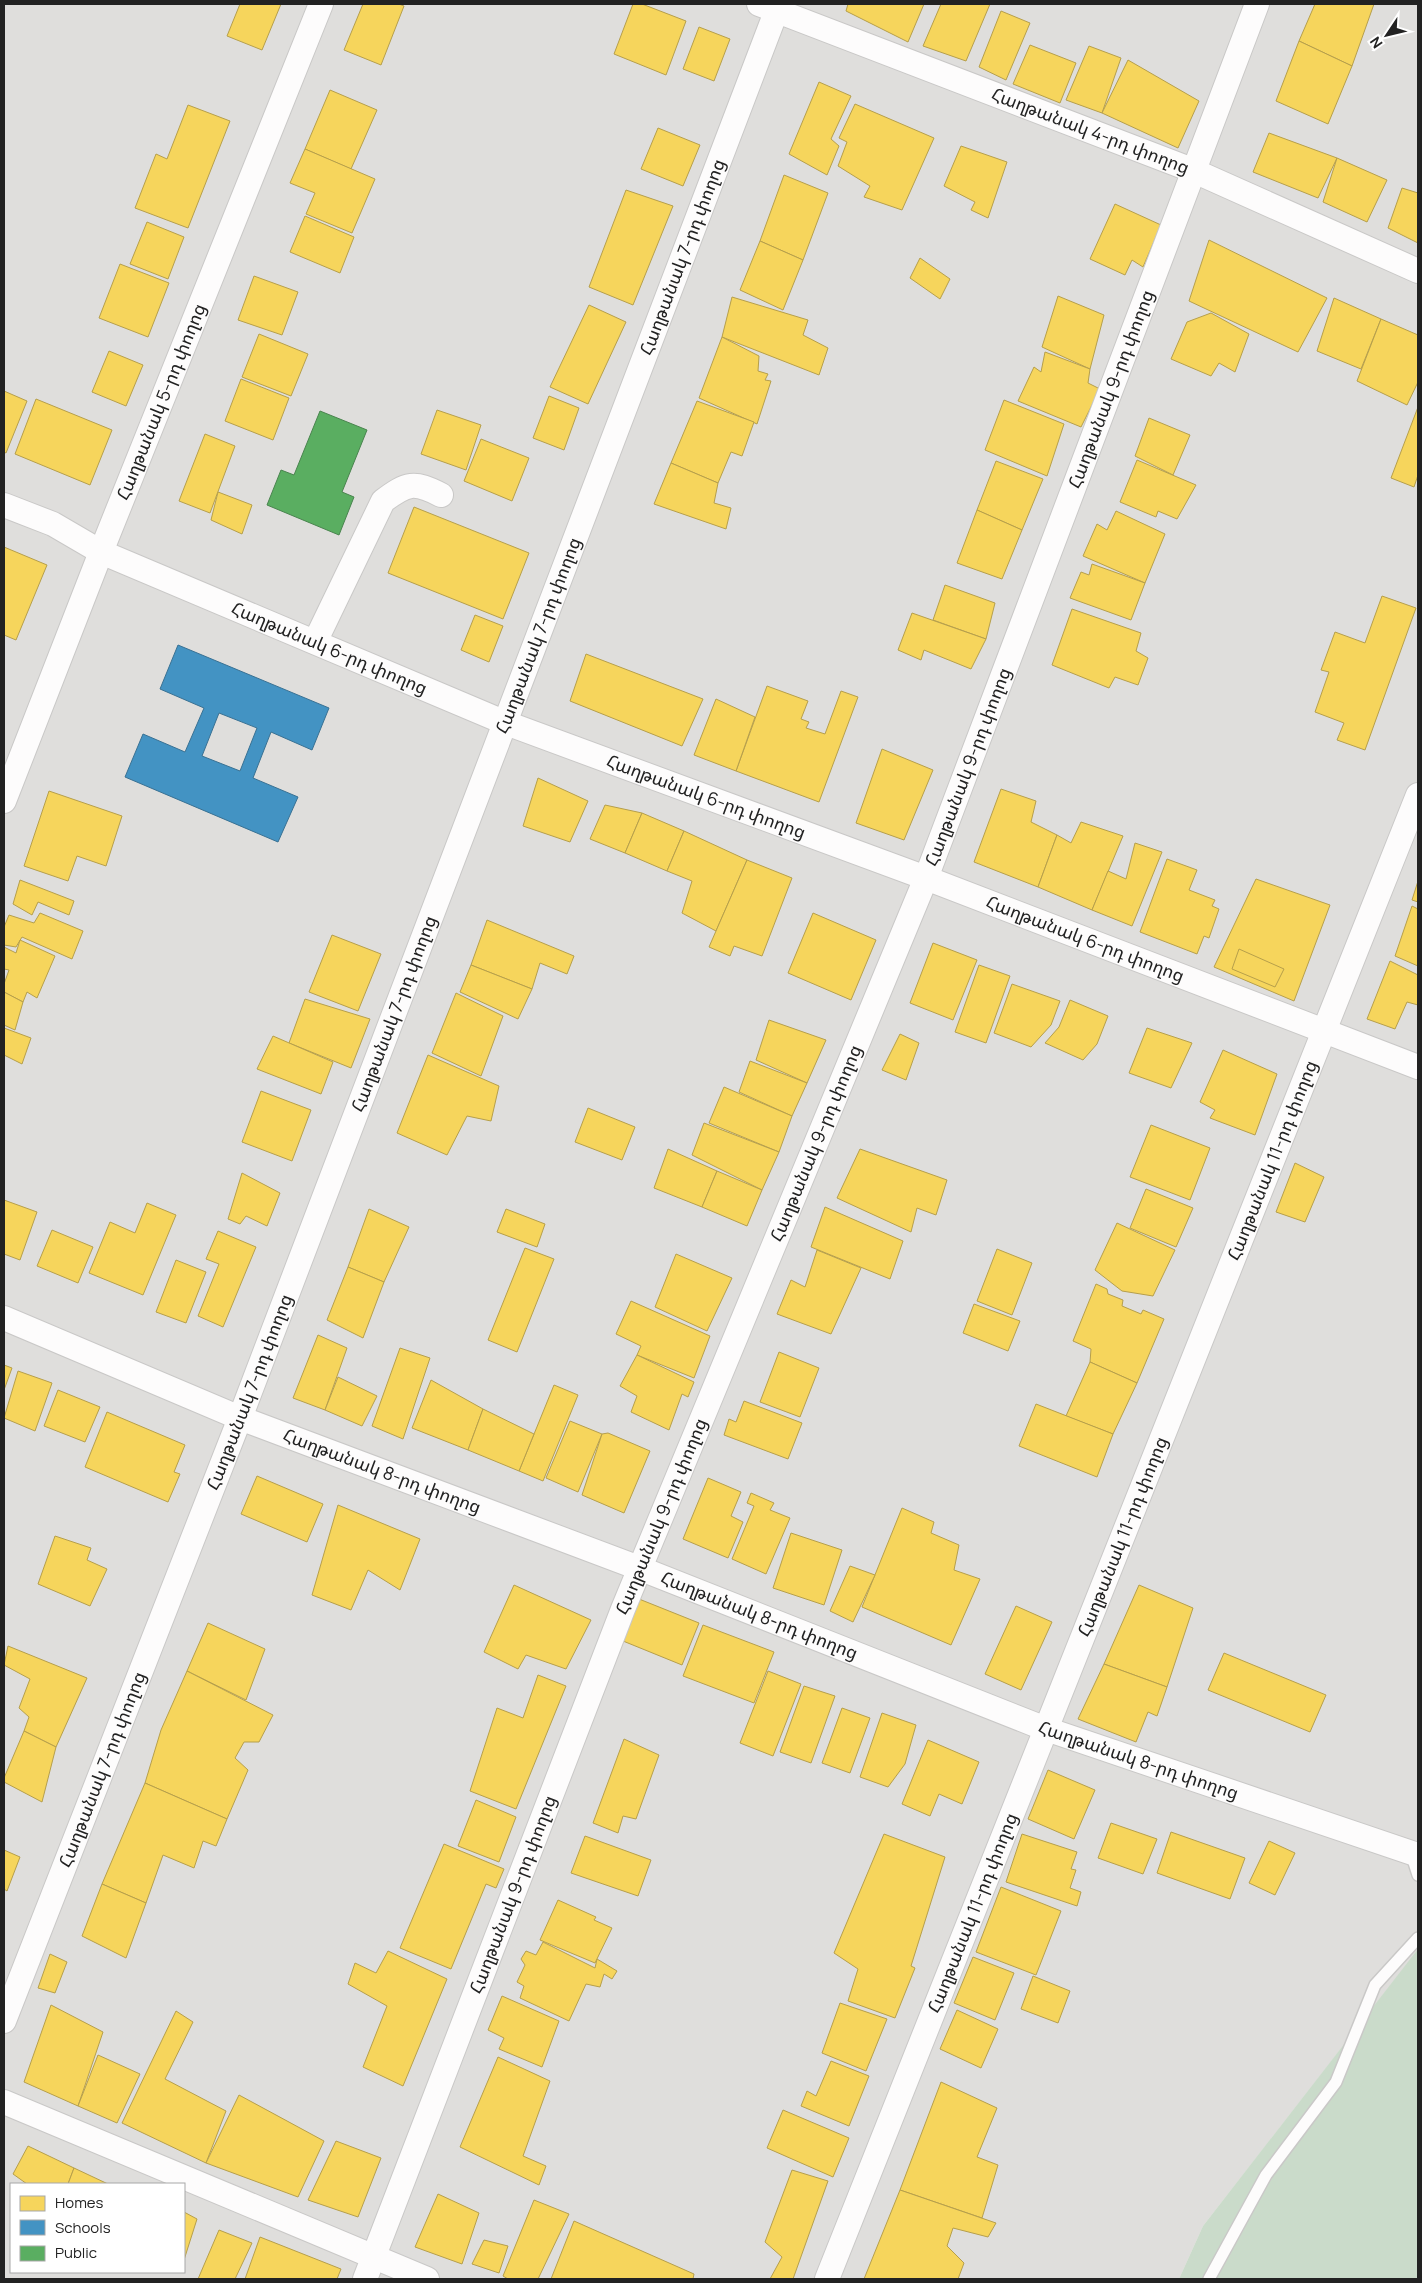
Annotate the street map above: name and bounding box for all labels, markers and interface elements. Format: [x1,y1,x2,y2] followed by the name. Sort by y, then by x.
[1362,10,1412,60] north arrow
[1365,33,1387,52] text: N
[988,81,1193,179] street label: Հաղթանակ 4-րդ փողոց
[633,155,730,358] street label: Հաղթանակ 7-րդ փողոց
[1062,286,1159,492] street label: Հաղթանակ 9-րդ փողոց
[110,300,211,503] street label: Հաղթանակ 5-րդ փողոց
[489,534,586,737] street label: Հաղթանակ 7-րդ փողոց
[228,595,431,700] street label: Հաղթանակ 6-րդ փողոց
[919,664,1016,869] street label: Հաղթանակ 9-րդ փողոց
[603,748,809,844] street label: Հաղթանակ 6-րդ փողոց
[983,889,1188,987] street label: Հաղթանակ 6-րդ փողոց
[345,912,441,1115] street label: Հաղթանակ 7-րդ փողոց
[764,1041,866,1245] street label: Հաղթանակ 9-րդ փողոց
[1221,1056,1322,1264] street label: Հաղթանակ 11-րդ փողոց
[200,1290,297,1493] street label: Հաղթանակ 7-րդ փողոց
[609,1414,712,1618] street label: Հաղթանակ 9-րդ փողոց
[280,1422,485,1519] street label: Հաղթանակ 8-րդ փողոց
[1071,1433,1172,1640] street label: Հաղթանակ 11-րդ փողոց
[658,1565,862,1664] street label: Հաղթանակ 8-րդ փողոց
[52,1668,151,1871] street label: Հաղթանակ 7-րդ փողոց
[1035,1714,1242,1804] street label: Հաղթանակ 8-րդ փողոց
[463,1792,561,1997] street label: Հաղթանակ 9-րդ փողոց
[921,1809,1022,2016] street label: Հաղթանակ 11-րդ փողոց
[10,2183,185,2273] legend
[55,2192,104,2213] text: Homes
[55,2217,111,2238] text: Schools
[55,2242,97,2263] text: Public

